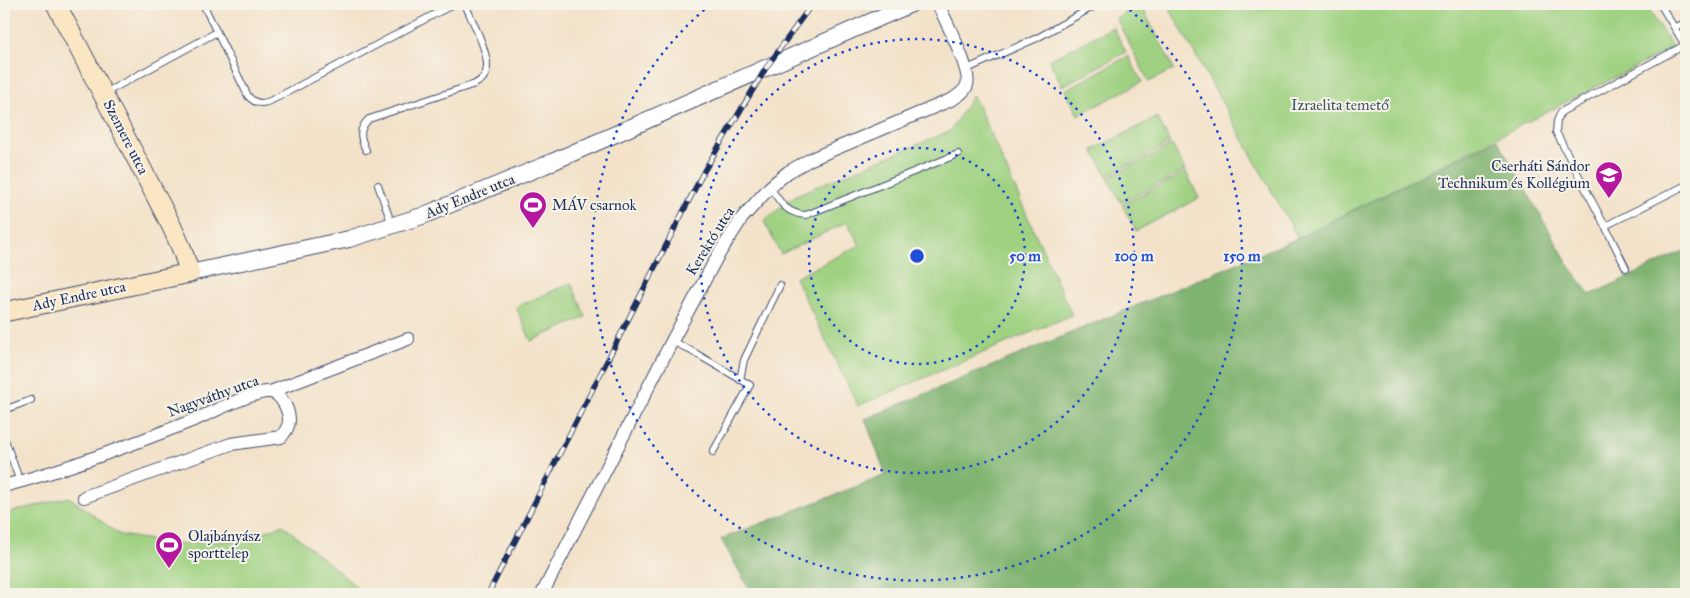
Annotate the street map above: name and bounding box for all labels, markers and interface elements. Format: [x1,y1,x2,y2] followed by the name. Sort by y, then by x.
[1291,96,1389,114] park label: Izraelita temető
[99,97,153,178] street label: Szemere utca
[1438,157,1590,192] place label: Cserháti Sándor Technikum és Kollégium
[1594,160,1624,199] school or university icon: Cserháti Sándor Technikum és Kollégium
[422,170,518,223] street label: Ady Endre utca
[518,190,548,229] sports icon: MÁV csarnok
[552,195,637,214] place label: MÁV csarnok
[682,203,739,279] street label: Kerektó utca
[908,247,926,265] centre of rings
[1009,247,1041,265] text: 50 m
[1114,247,1154,265] text: 100 m
[1223,247,1261,265] text: 150 m
[30,277,128,315] street label: Ady Endre utca
[165,371,262,421] street label: Nagyváthy utca
[188,527,261,562] place label: Olajbányász sporttelep
[154,530,184,569] sports icon: Olajbányász sporttelep

